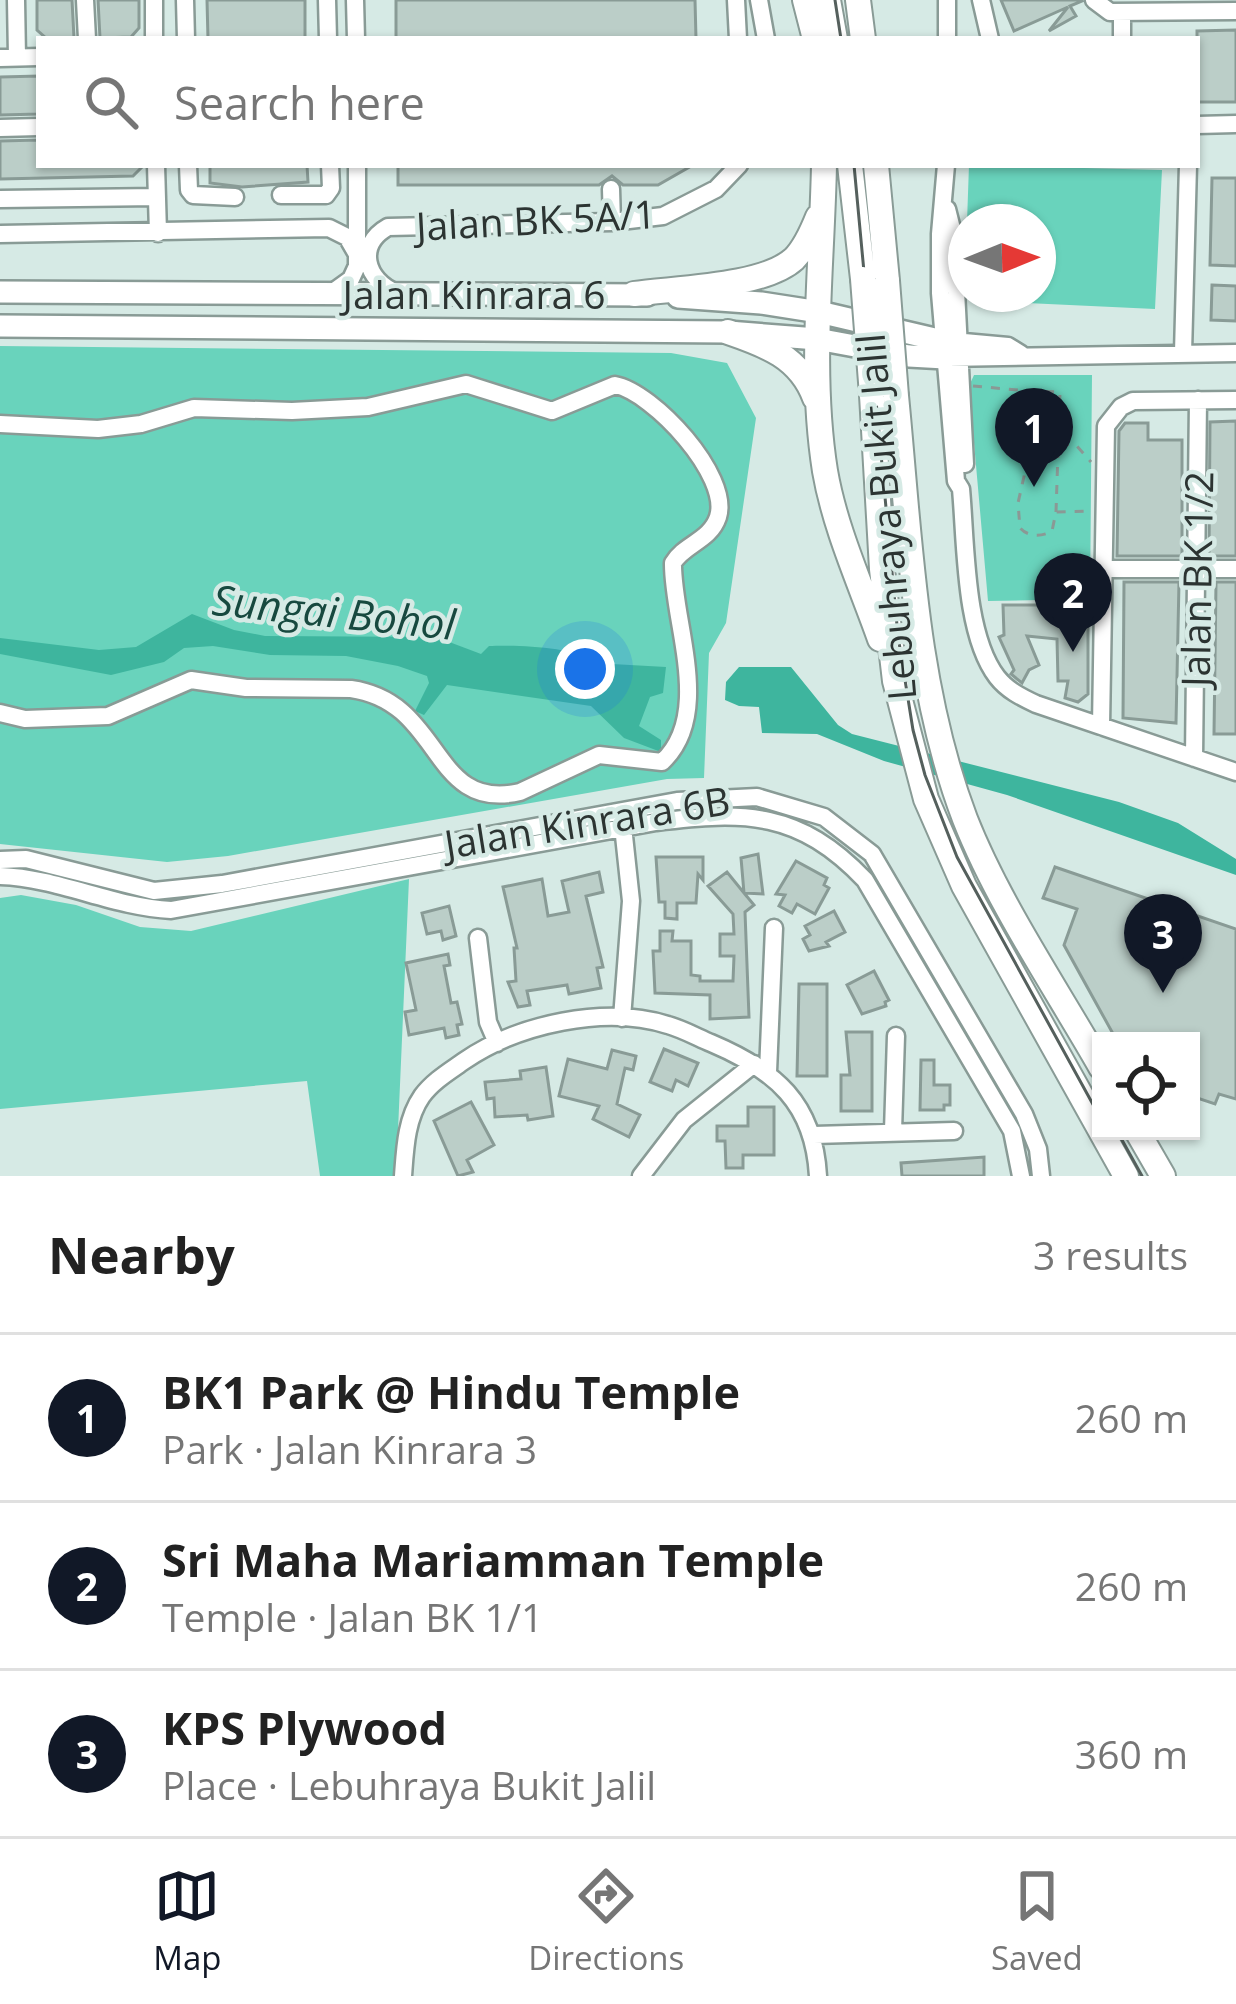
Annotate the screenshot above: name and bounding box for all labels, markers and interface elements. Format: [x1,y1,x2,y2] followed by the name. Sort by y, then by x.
[36,36,1200,168] search box
[78,69,144,135] icon: search
[174,72,425,133] text: Search here
[411,186,657,252] street label: Jalan BK 5A/1
[948,204,1056,312] north arrow
[338,267,606,320] street label: Jalan Kinrara 6
[843,331,927,703] street label: Lebuhraya Bukit Jalil
[995,388,1073,487] pin: 1
[1168,471,1224,691] street label: Jalan BK 1/2
[1034,553,1112,652] pin: 2
[210,570,460,652] water label: Sungai Bohol
[555,639,615,699] your location
[437,772,733,870] street label: Jalan Kinrara 6B
[1124,894,1202,993] pin: 3
[1092,1032,1200,1140] map controls
[1092,1032,1200,1140] button: locate
[48,1219,235,1289] text: Nearby
[1033,1228,1188,1281] text: 3 results
[162,1361,740,1422] text: BK1 Park @ Hindu Temple
[76,1391,98,1444] text: 1
[1075,1391,1188,1444] text: 260 m
[162,1422,537,1475] text: Park · Jalan Kinrara 3
[162,1529,824,1590] text: Sri Maha Mariamman Temple
[76,1559,98,1612] text: 2
[1075,1559,1188,1612] text: 260 m
[162,1590,543,1643] text: Temple · Jalan BK 1/1
[162,1697,447,1758] text: KPS Plywood
[76,1727,98,1780] text: 3
[1075,1727,1188,1780] text: 360 m
[162,1758,656,1811] text: Place · Lebuhraya Bukit Jalil
[153,1863,222,1980] tab: Map
[528,1863,684,1980] tab: Directions
[991,1863,1083,1980] tab: Saved

